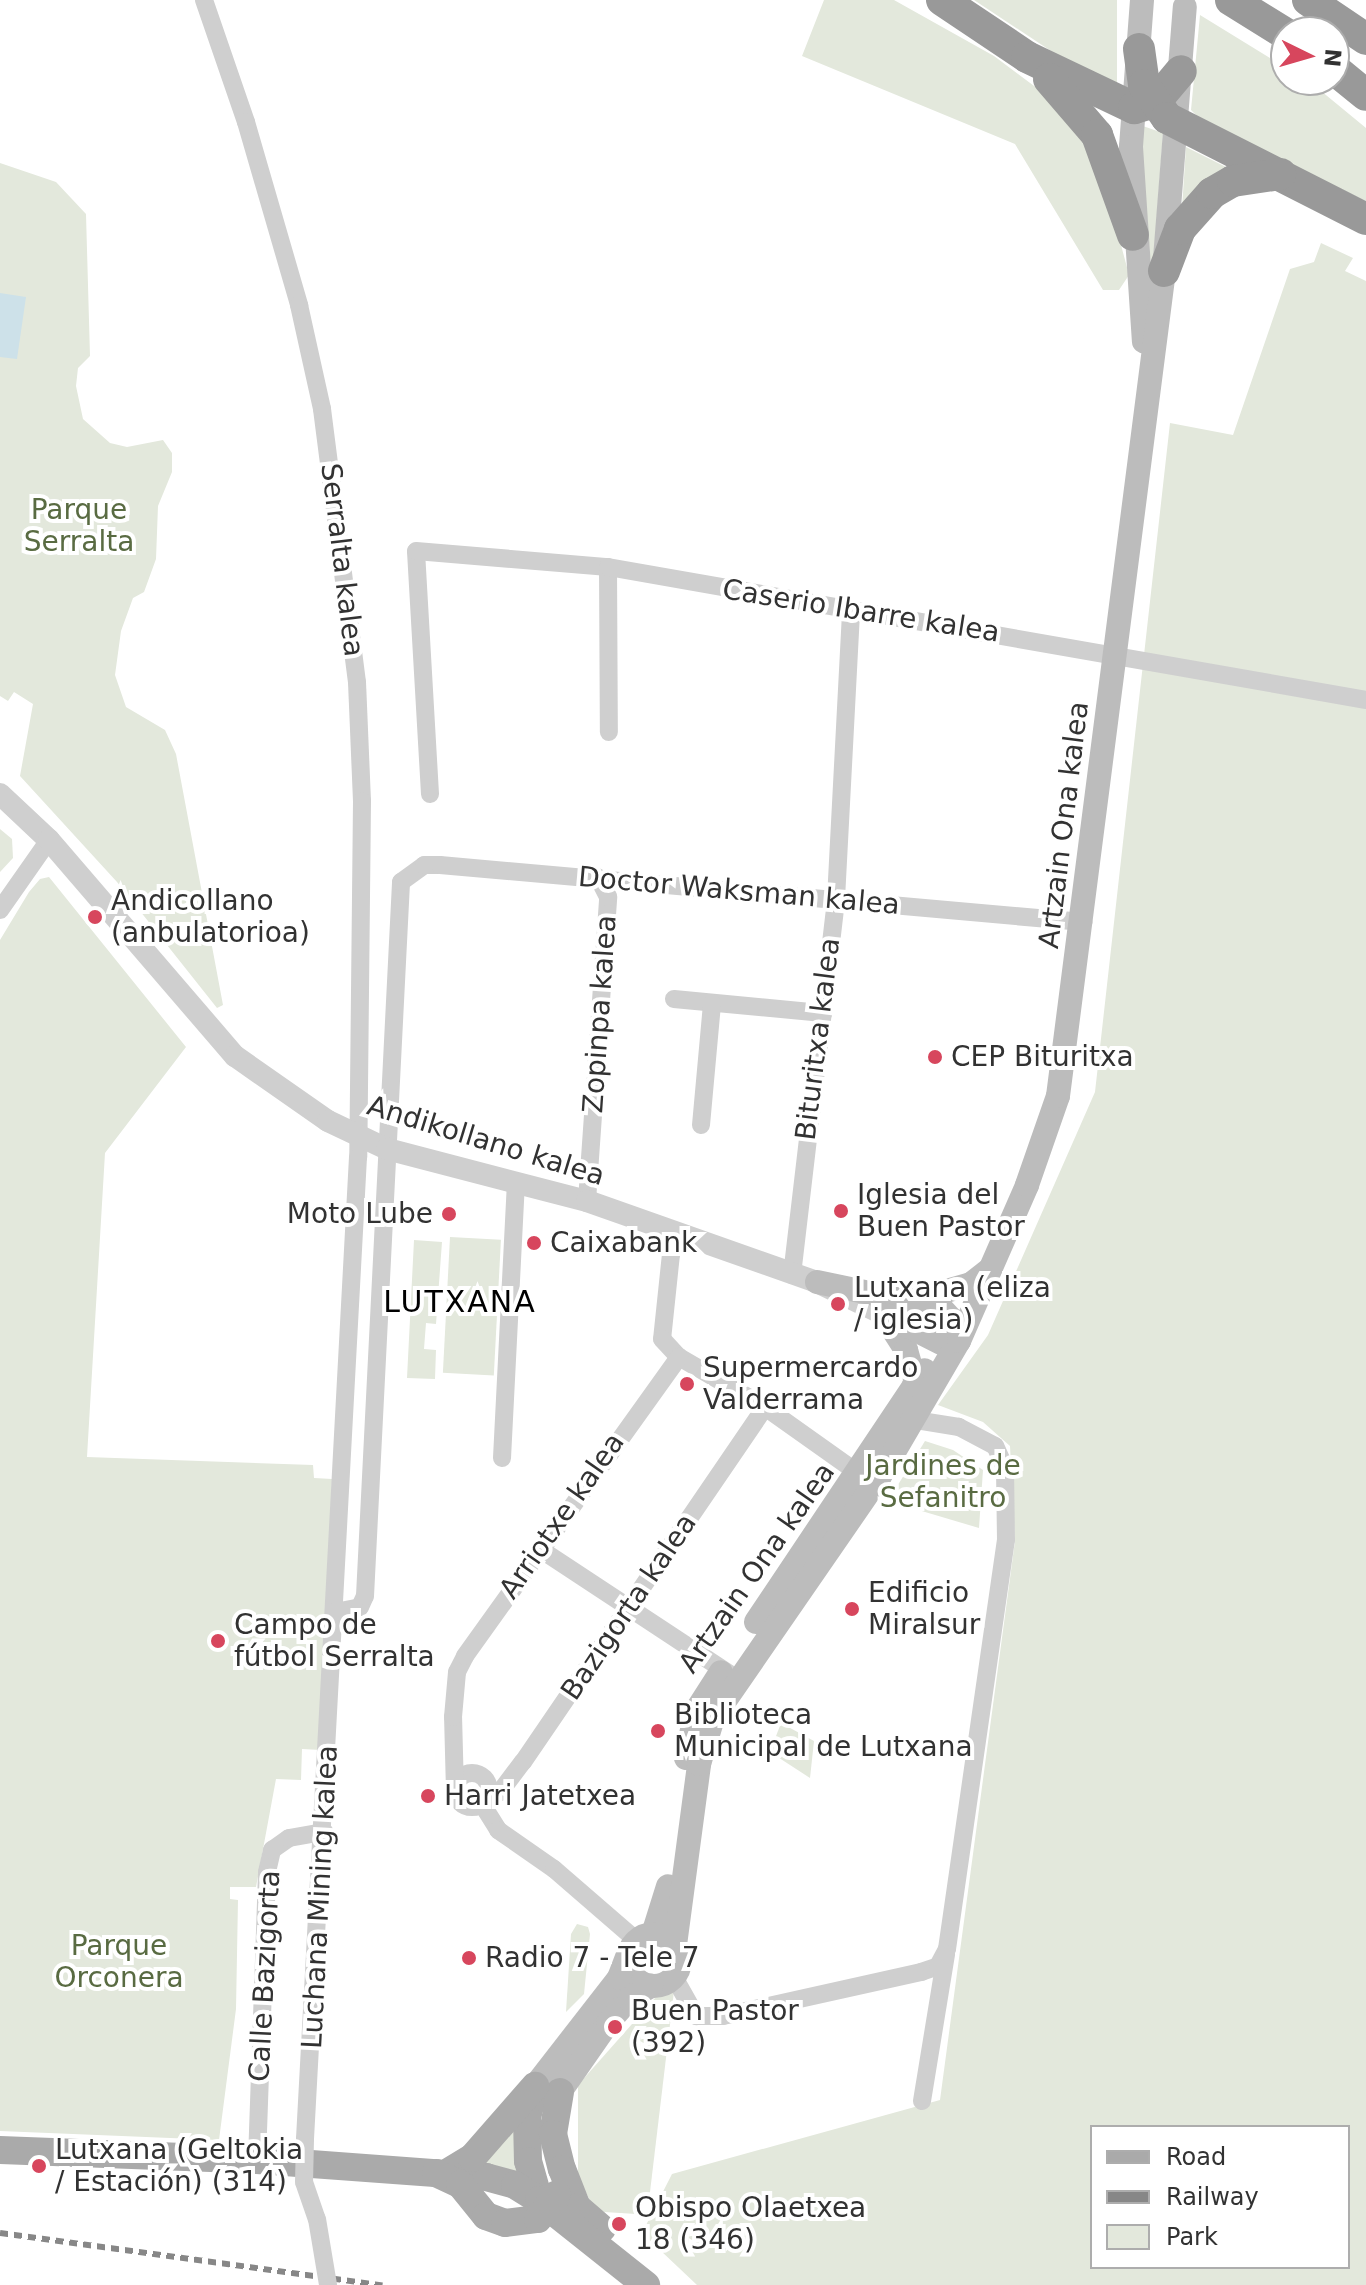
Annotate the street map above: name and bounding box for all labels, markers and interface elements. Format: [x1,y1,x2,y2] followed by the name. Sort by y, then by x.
[1270,16,1350,96] north arrow
[1319,48,1346,68] text: N
[313,461,371,659] street label: Serralta kalea
[24,493,134,559] park label: Parque Serralta
[720,572,1002,650] street label: Caserio Ibarre kalea
[1032,699,1096,951] street label: Artzain Ona kalea
[577,860,901,922] street label: Doctor Waksman kalea
[111,884,310,950] place label: Andicollano (anbulatorioa)
[86,908,104,926] marker: Andicollano (anbulatorioa)
[576,914,624,1114] street label: Zopinpa kalea
[789,936,847,1142] street label: Bituritxa kalea
[951,1040,1134,1074] place label: CEP Bituritxa
[926,1048,944,1066] marker: CEP Bituritxa
[363,1089,609,1193] street label: Andikollano kalea
[857,1178,1025,1244] place label: Iglesia del Buen Pastor
[287,1197,433,1231] place label: Moto Lube
[832,1202,850,1220] marker: Iglesia del Buen Pastor
[440,1205,458,1223] marker: Moto Lube
[550,1226,697,1260] place label: Caixabank
[525,1234,543,1252] marker: Caixabank
[854,1271,1051,1337] place label: Lutxana (eliza / iglesia)
[383,1284,537,1320] district label: LUTXANA
[829,1295,847,1313] marker: Lutxana (eliza / iglesia)
[703,1351,918,1417] place label: Supermercardo Valderrama
[678,1375,696,1393] marker: Supermercardo Valderrama
[492,1427,632,1605] street label: Arriotxe kalea
[865,1449,1021,1515] park label: Jardines de Sefanitro
[672,1456,842,1680] street label: Artzain Ona kalea
[554,1508,704,1706] street label: Bazigorta kalea
[868,1576,980,1642] place label: Edificio Miralsur
[843,1600,861,1618] marker: Edificio Miralsur
[234,1608,435,1674] place label: Campo de fútbol Serralta
[209,1632,227,1650] marker: Campo de fútbol Serralta
[674,1698,973,1764] place label: Biblioteca Municipal de Lutxana
[649,1722,667,1740] marker: Biblioteca Municipal de Lutxana
[295,1744,345,2050] street label: Luchana Mining kalea
[444,1779,636,1813] place label: Harri Jatetxea
[419,1787,437,1805] marker: Harri Jatetxea
[243,1869,287,2083] street label: Calle Bazigorta
[54,1929,184,1995] park label: Parque Orconera
[485,1941,700,1975] place label: Radio 7 - Tele 7
[460,1949,478,1967] marker: Radio 7 - Tele 7
[631,1994,799,2060] place label: Buen Pastor (392)
[606,2018,624,2036] marker: Buen Pastor (392)
[1090,2125,1350,2269] legend
[55,2133,303,2199] place label: Lutxana (Geltokia / Estación) (314)
[1166,2143,1226,2171] text: Road
[30,2157,48,2175] marker: Lutxana (Geltokia / Estación) (314)
[1166,2183,1259,2211] text: Railway
[635,2191,866,2257] place label: Obispo Olaetxea 18 (346)
[610,2215,628,2233] marker: Obispo Olaetxea 18 (346)
[1166,2223,1218,2251] text: Park

